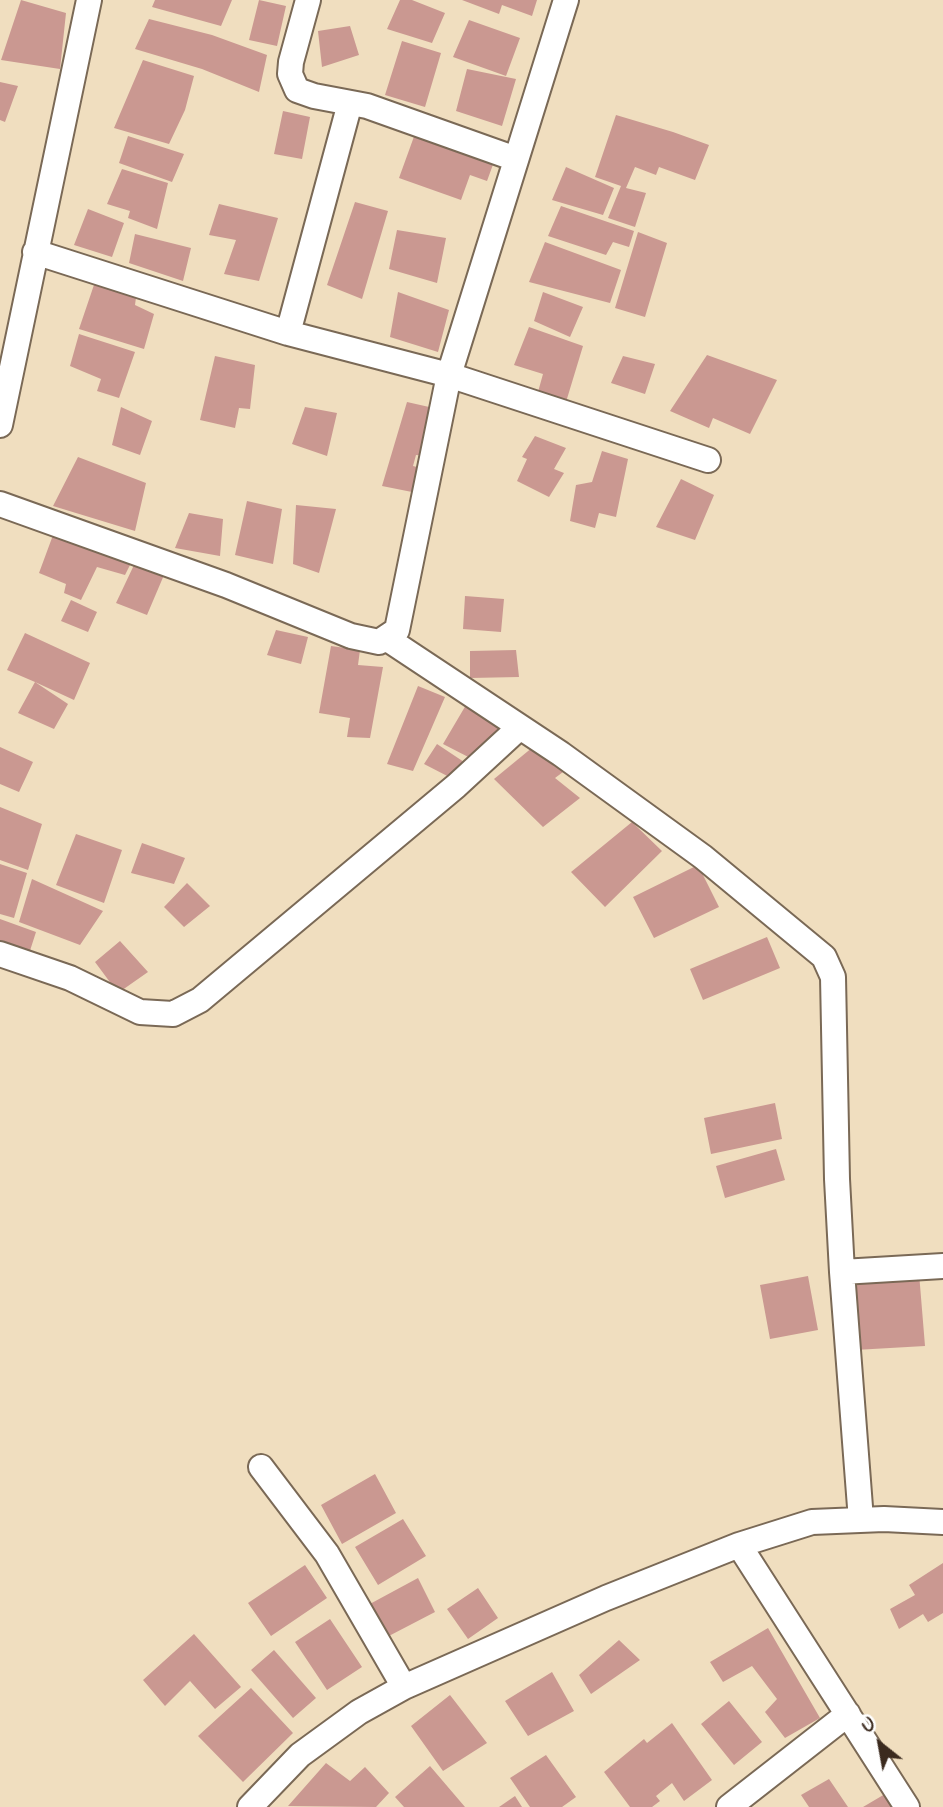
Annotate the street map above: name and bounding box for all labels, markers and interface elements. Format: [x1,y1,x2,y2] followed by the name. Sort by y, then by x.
[845,1709,915,1779] north arrow
[857,1712,881,1739] text: U

